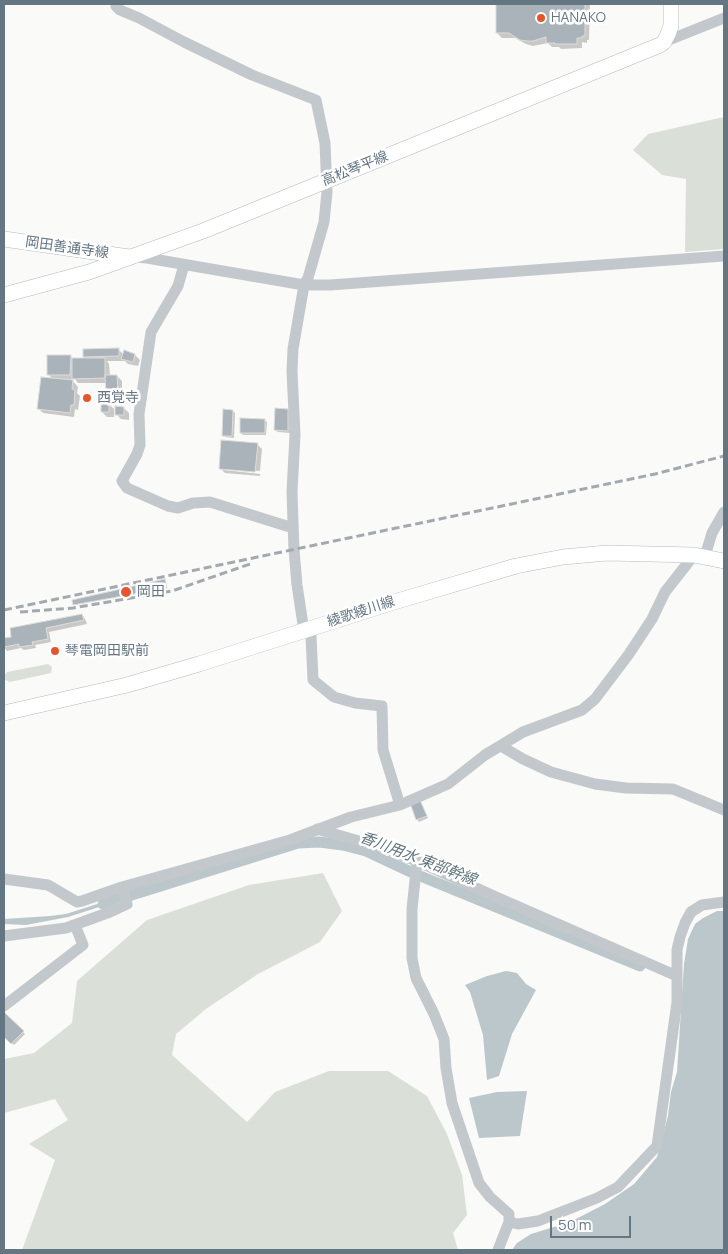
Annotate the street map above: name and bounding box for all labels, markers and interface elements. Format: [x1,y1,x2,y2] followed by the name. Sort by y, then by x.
[551,10,606,26] place label: HANAKO
[535,12,547,24] marker: HANAKO
[319,148,391,190] street label: 高松琴平線
[24,234,110,262] street label: 岡田善通寺線
[97,390,139,406] place label: 西覚寺
[81,392,93,404] marker: 西覚寺
[137,584,165,600] place label: 岡田
[119,585,133,599] marker: 岡田
[325,593,397,631] street label: 綾歌綾川線
[65,643,149,659] place label: 琴電岡田駅前
[49,645,61,657] marker: 琴電岡田駅前
[357,829,479,889] water label: 香川用水 東部幹線
[553,1206,634,1238] scale bar
[558,1214,592,1235] text: 50 m

